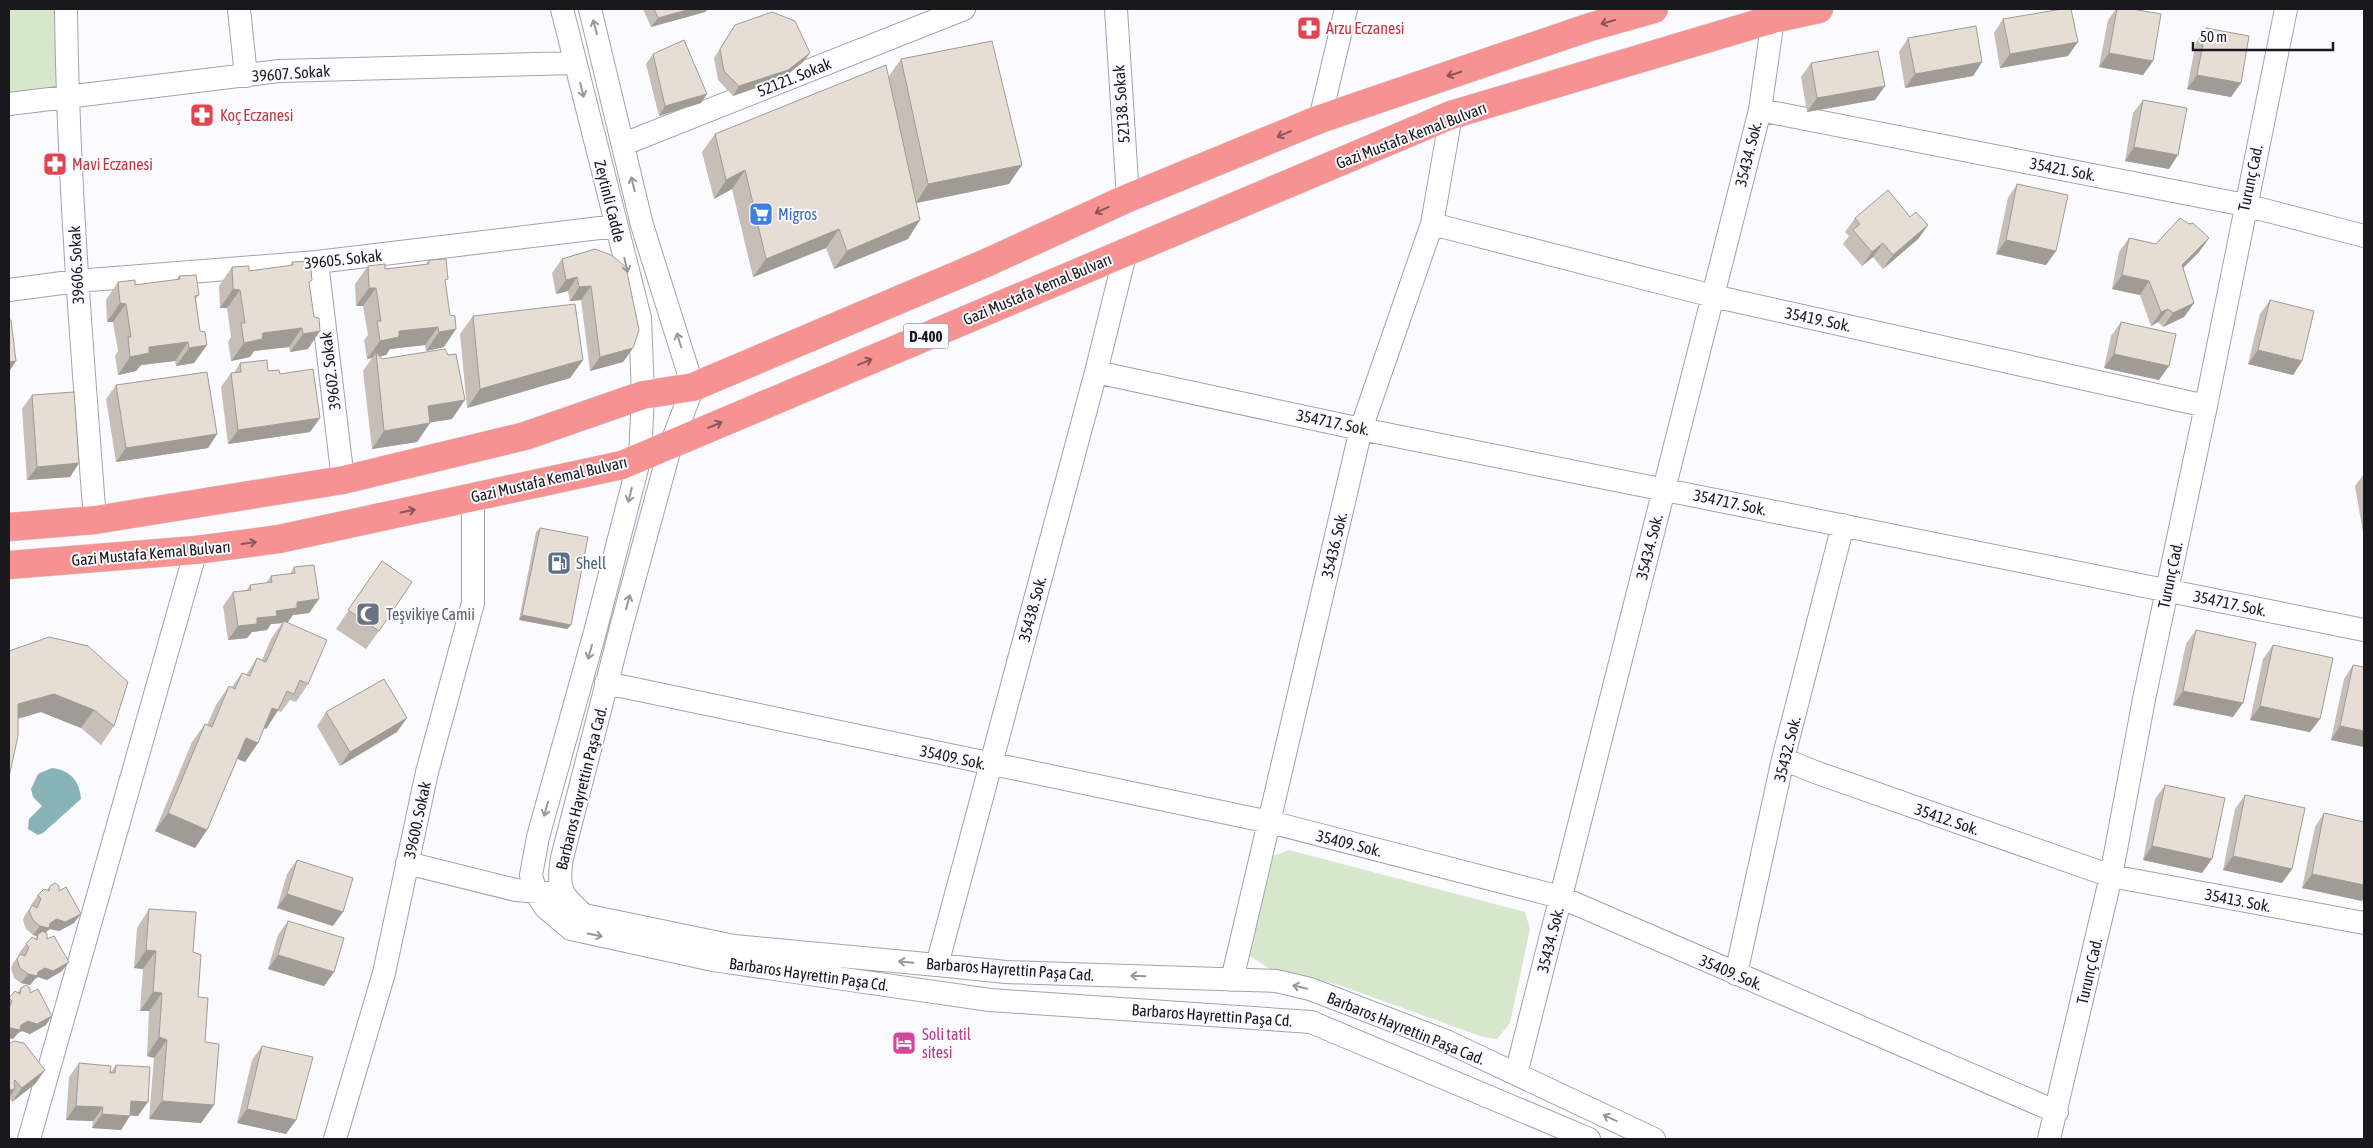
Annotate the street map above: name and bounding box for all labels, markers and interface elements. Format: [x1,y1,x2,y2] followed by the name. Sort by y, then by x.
[1296,15,1322,41] pharmacy icon: Arzu Eczanesi
[1600,18,1616,28] one-way arrow
[589,19,599,35] one-way arrow
[1326,19,1405,37] place label: Arzu Eczanesi
[2193,20,2333,52] scale bar
[2200,28,2227,45] text: 50 m
[754,54,834,100] street label: 52121. Sokak
[251,61,331,85] street label: 39607. Sokak
[1109,64,1133,144] street label: 52138. Sokak
[1446,70,1462,80] one-way arrow
[578,82,587,98] one-way arrow
[1333,98,1489,172] street label: Gazi Mustafa Kemal Bulvarı
[189,102,215,128] pharmacy icon: Koç Eczanesi
[220,106,293,125] place label: Koç Eczanesi
[1731,119,1765,189] street label: 35434. Sok.
[1277,129,1292,139] one-way arrow
[2234,143,2267,213] street label: Turunç Cad.
[42,151,68,177] pharmacy icon: Mavi Eczanesi
[2029,154,2098,184] street label: 35421. Sok.
[72,155,153,173] place label: Mavi Eczanesi
[590,158,629,244] street label: Zeytinli Cadde
[628,177,637,193] one-way arrow
[748,201,774,227] supermarket icon: Migros
[778,205,818,224] place label: Migros
[1095,206,1110,216] one-way arrow
[65,225,87,305] street label: 39606. Sokak
[303,246,383,272] street label: 39605. Sokak
[960,250,1114,328] street label: Gazi Mustafa Kemal Bulvarı
[622,256,631,272] one-way arrow
[1783,303,1853,335] street label: 35419. Sok.
[904,324,948,348] road number: D-400
[316,331,344,411] street label: 39602. Sokak
[673,333,683,349] one-way arrow
[857,357,872,367] one-way arrow
[1295,405,1371,439] street label: 354717. Sok.
[707,420,722,430] one-way arrow
[469,452,629,506] street label: Gazi Mustafa Kemal Bulvarı
[1692,485,1768,519] street label: 354717. Sok.
[625,486,634,502] one-way arrow
[400,506,416,515] one-way arrow
[1318,510,1350,580] street label: 35436. Sok.
[1632,512,1666,582] street label: 35434. Sok.
[71,537,231,569] street label: Gazi Mustafa Kemal Bulvarı
[241,538,257,548] one-way arrow
[2154,540,2187,610] street label: Turunç Cad.
[546,550,572,576] fuel station icon: Shell
[576,554,607,572] place label: Shell
[1015,574,1049,644] street label: 35438. Sok.
[2192,586,2268,620] street label: 354717. Sok.
[623,595,633,611] one-way arrow
[355,601,381,627] mosque icon: Teşvikiye Camii
[386,605,475,624] place label: Teşvikiye Camii
[584,644,594,660] one-way arrow
[552,704,611,872] street label: Barbaros Hayrettin Paşa Cad.
[1770,714,1804,784] street label: 35432. Sok.
[918,741,988,773] street label: 35409. Sok.
[400,780,434,860] street label: 39600. Sokak
[541,800,551,816] one-way arrow
[1912,800,1982,838] street label: 35412. Sok.
[1314,826,1384,860] street label: 35409. Sok.
[2204,885,2273,915] street label: 35413. Sok.
[1533,905,1567,975] street label: 35434. Sok.
[587,930,603,940] one-way arrow
[2073,936,2106,1006] street label: Turunç Cad.
[1697,951,1765,993] street label: 35409. Sok.
[728,954,890,995] street label: Barbaros Hayrettin Paşa Cd.
[925,954,1095,985] street label: Barbaros Hayrettin Paşa Cad.
[899,958,915,967] one-way arrow
[1131,972,1147,981] one-way arrow
[1293,981,1309,991] one-way arrow
[1324,988,1488,1069] street label: Barbaros Hayrettin Paşa Cad.
[1131,1000,1293,1031] street label: Barbaros Hayrettin Paşa Cd.
[922,1025,972,1061] place label: Soli tatil sitesi
[891,1030,917,1056] hotel icon: Soli tatil sitesi
[1603,1113,1618,1123] one-way arrow

